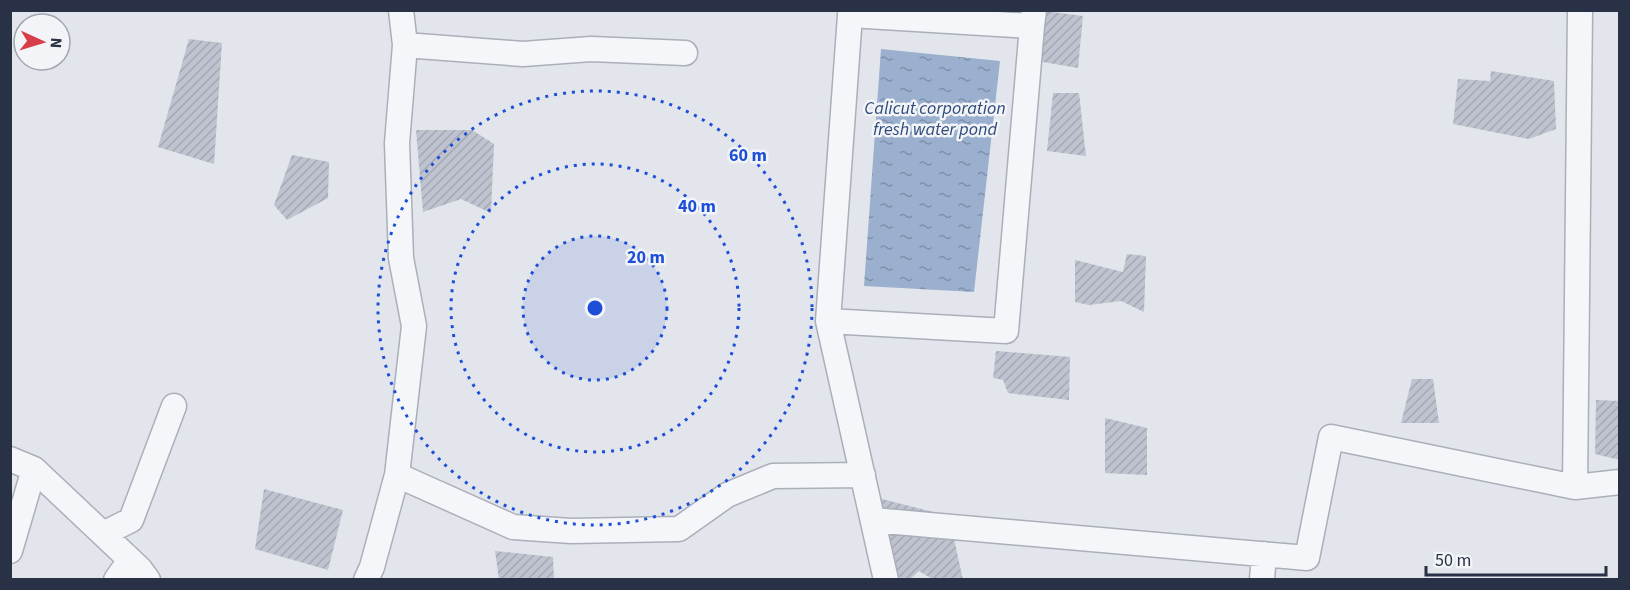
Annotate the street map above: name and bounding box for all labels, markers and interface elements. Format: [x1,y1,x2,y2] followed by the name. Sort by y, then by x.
[12,12,72,72] north arrow
[45,37,67,49] text: N
[864,96,1006,142] water label: Calicut corporation fresh water pond
[729,143,767,168] text: 60 m
[678,194,716,219] text: 40 m
[627,245,665,270] text: 20 m
[585,298,605,318] centre of rings
[1426,539,1606,577] scale bar
[1435,548,1471,573] text: 50 m

